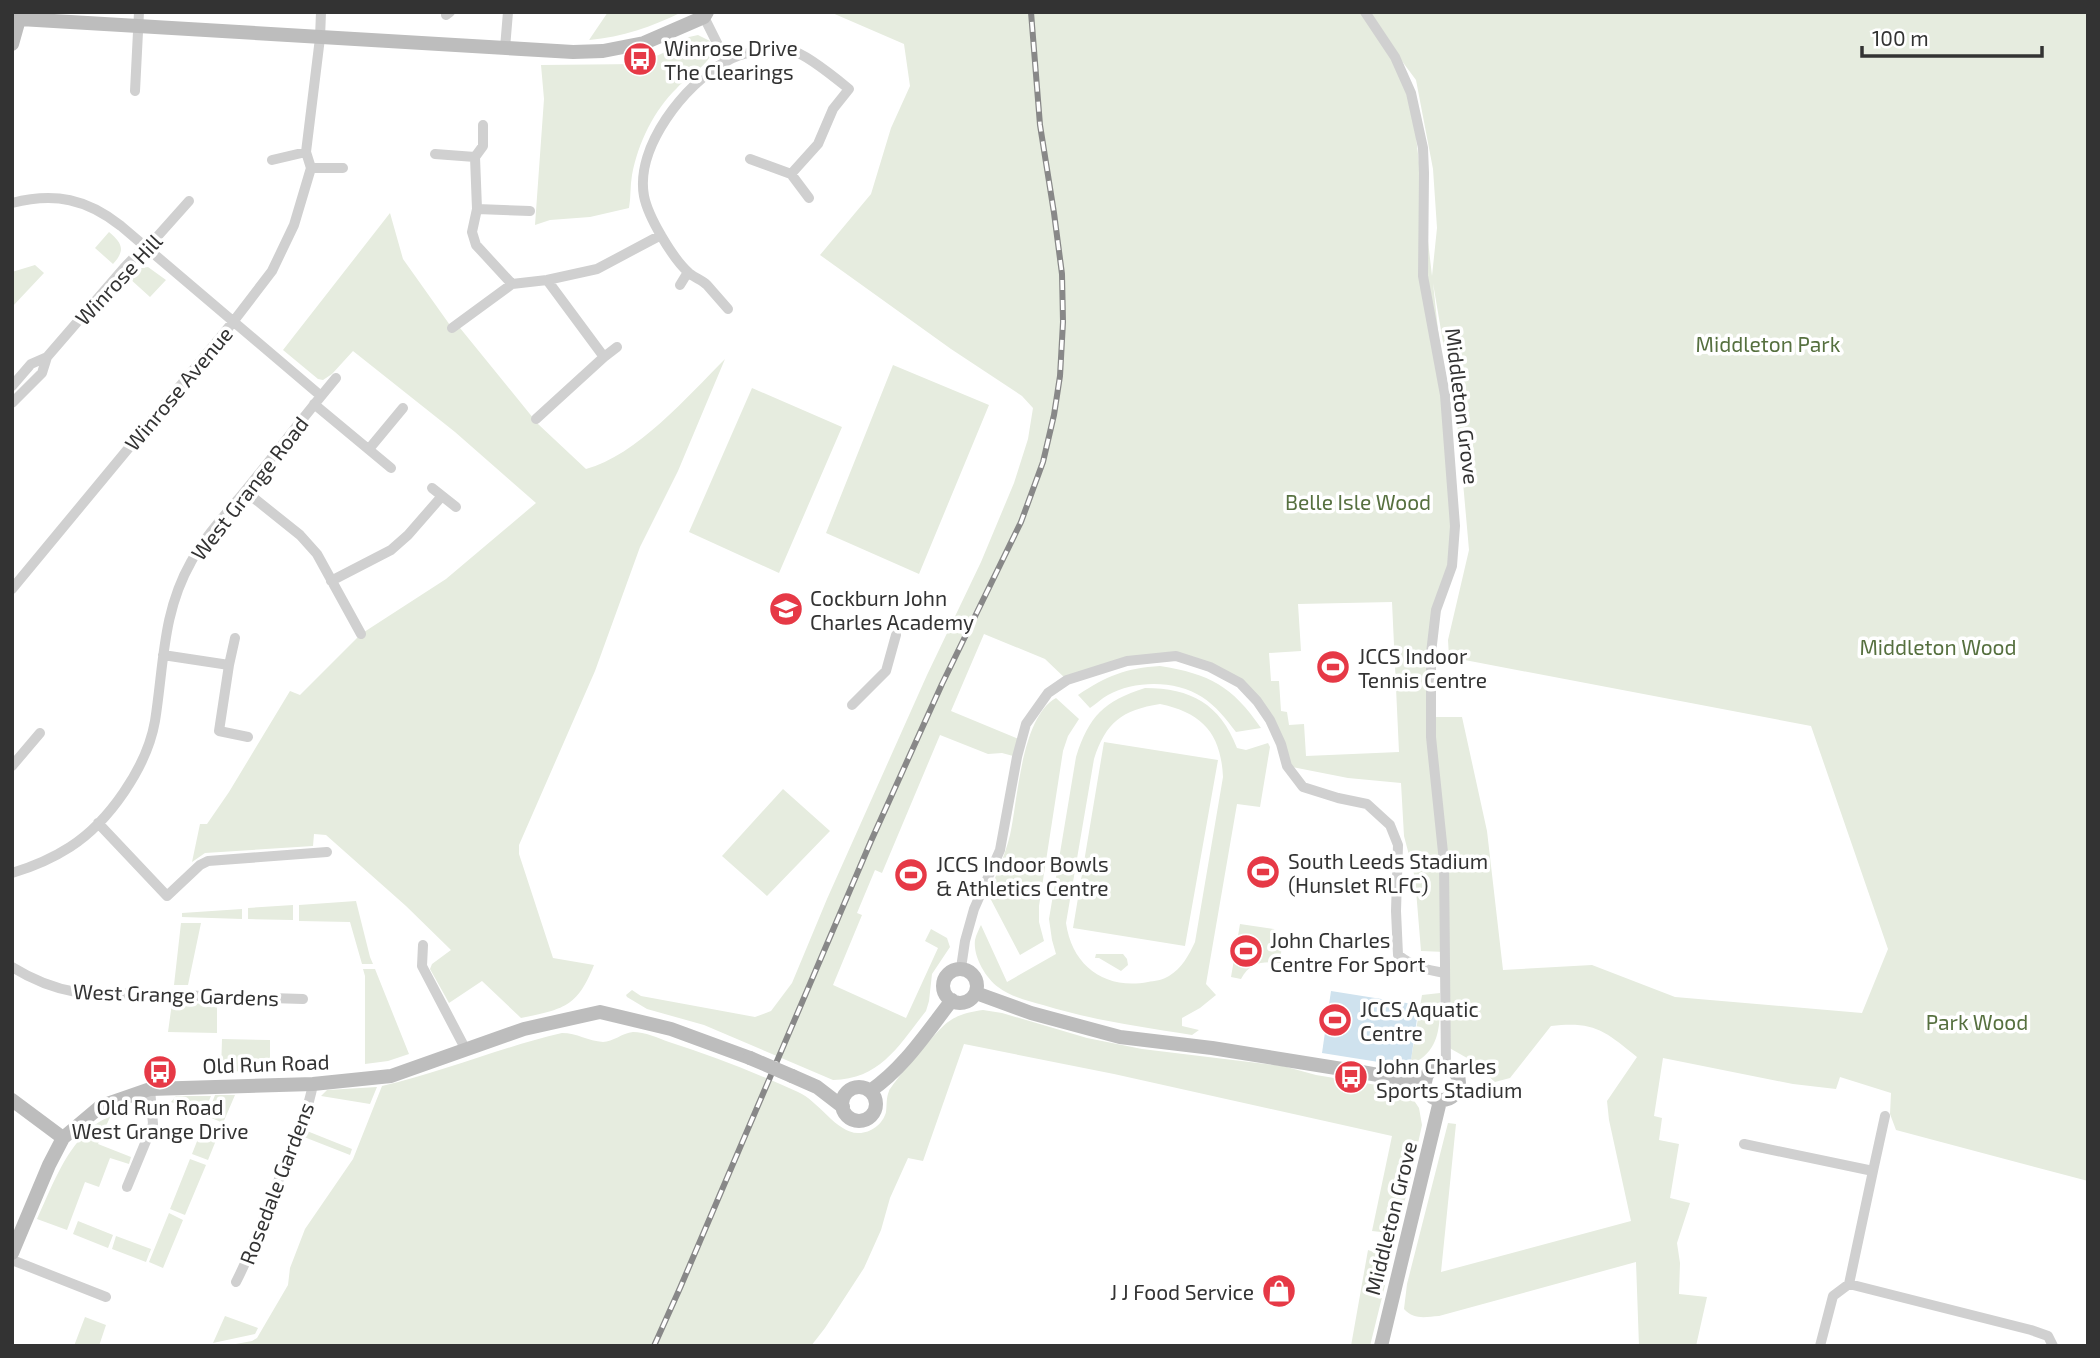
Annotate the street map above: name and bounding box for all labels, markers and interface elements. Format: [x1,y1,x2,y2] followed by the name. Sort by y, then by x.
[1862,14,2042,58] scale bar
[1872,25,1929,50] text: 100 m
[664,35,798,84] place label: Winrose Drive The Clearings
[621,40,659,78] bus stop icon: Winrose Drive The Clearings
[69,228,167,330] street label: Winrose Hill
[119,321,237,455] street label: Winrose Avenue
[1441,326,1485,486] street label: Middleton Grove
[1696,331,1841,356] park label: Middleton Park
[185,411,313,565] street label: West Grange Road
[1285,489,1431,514] park label: Belle Isle Wood
[810,585,974,634] place label: Cockburn John Charles Academy
[767,590,805,628] school or university icon: Cockburn John Charles Academy
[1859,634,2017,659] park label: Middleton Wood
[1358,643,1487,692] place label: JCCS Indoor Tennis Centre
[1314,648,1352,686] sports icon: JCCS Indoor Tennis Centre
[1288,848,1488,897] place label: South Leeds Stadium (Hunslet RLFC)
[936,851,1109,900] place label: JCCS Indoor Bowls & Athletics Centre
[1244,853,1282,891] sports icon: South Leeds Stadium (Hunslet RLFC)
[892,856,930,894] sports icon: JCCS Indoor Bowls & Athletics Centre
[1270,927,1425,976] place label: John Charles Centre For Sport
[1227,932,1265,970] sports icon: John Charles Centre For Sport
[73,978,279,1010] street label: West Grange Gardens
[1360,996,1479,1045] place label: JCCS Aquatic Centre
[1316,1001,1354,1039] sports icon: JCCS Aquatic Centre
[1926,1009,2028,1034] park label: Park Wood
[202,1048,330,1078] street label: Old Run Road
[141,1053,179,1091] bus stop icon: Old Run Road West Grange Drive
[1376,1053,1522,1102] place label: John Charles Sports Stadium
[1332,1058,1370,1096] bus stop icon: John Charles Sports Stadium
[72,1094,248,1143] place label: Old Run Road West Grange Drive
[234,1098,318,1268] street label: Rosedale Gardens
[1359,1139,1421,1297] street label: Middleton Grove
[1260,1272,1298,1310] shop icon: J J Food Service
[1110,1279,1254,1304] place label: J J Food Service

